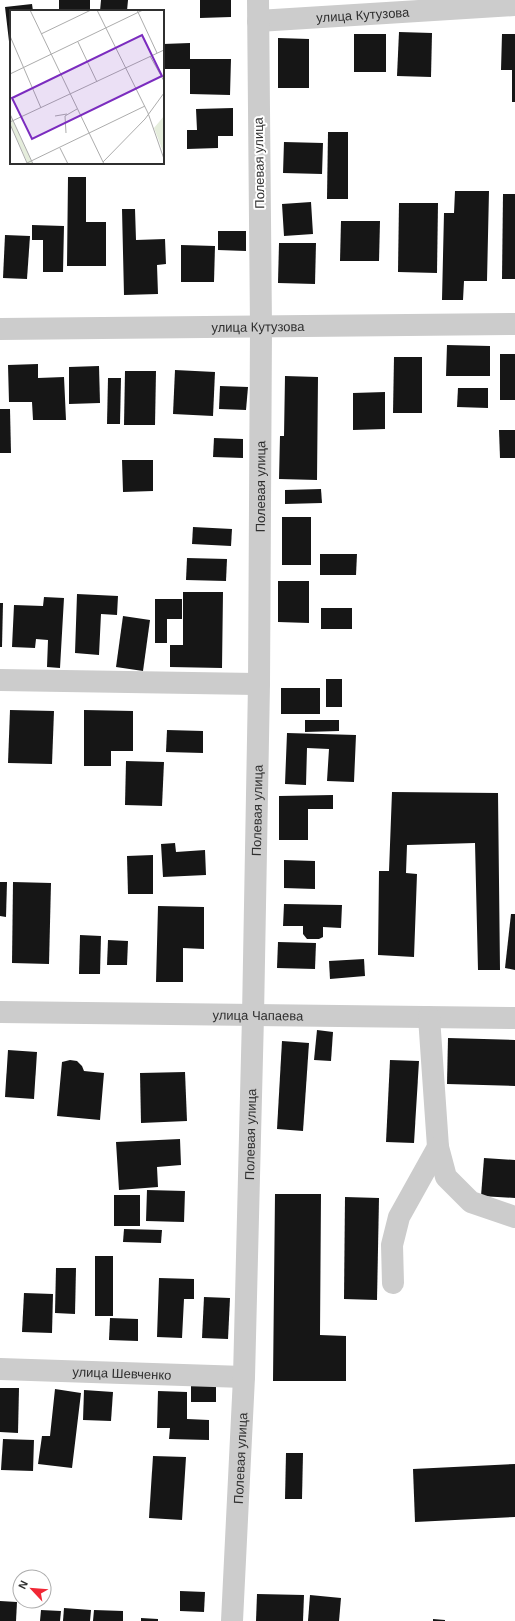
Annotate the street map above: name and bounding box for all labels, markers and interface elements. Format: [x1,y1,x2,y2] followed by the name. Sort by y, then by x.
[316,4,411,25] street label: улица Кутузова
[10,10,164,164] inset map
[251,116,267,209] street label: Полевая улица
[211,319,305,334] street label: улица Кутузова
[252,440,268,532] street label: Полевая улица
[248,764,265,856] street label: Полевая улица
[212,1007,304,1023] street label: улица Чапаева
[241,1088,259,1180] street label: Полевая улица
[72,1364,172,1382] street label: улица Шевченко
[230,1411,250,1504] street label: Полевая улица
[12,1569,52,1609] north arrow
[16,1578,30,1591] text: N

